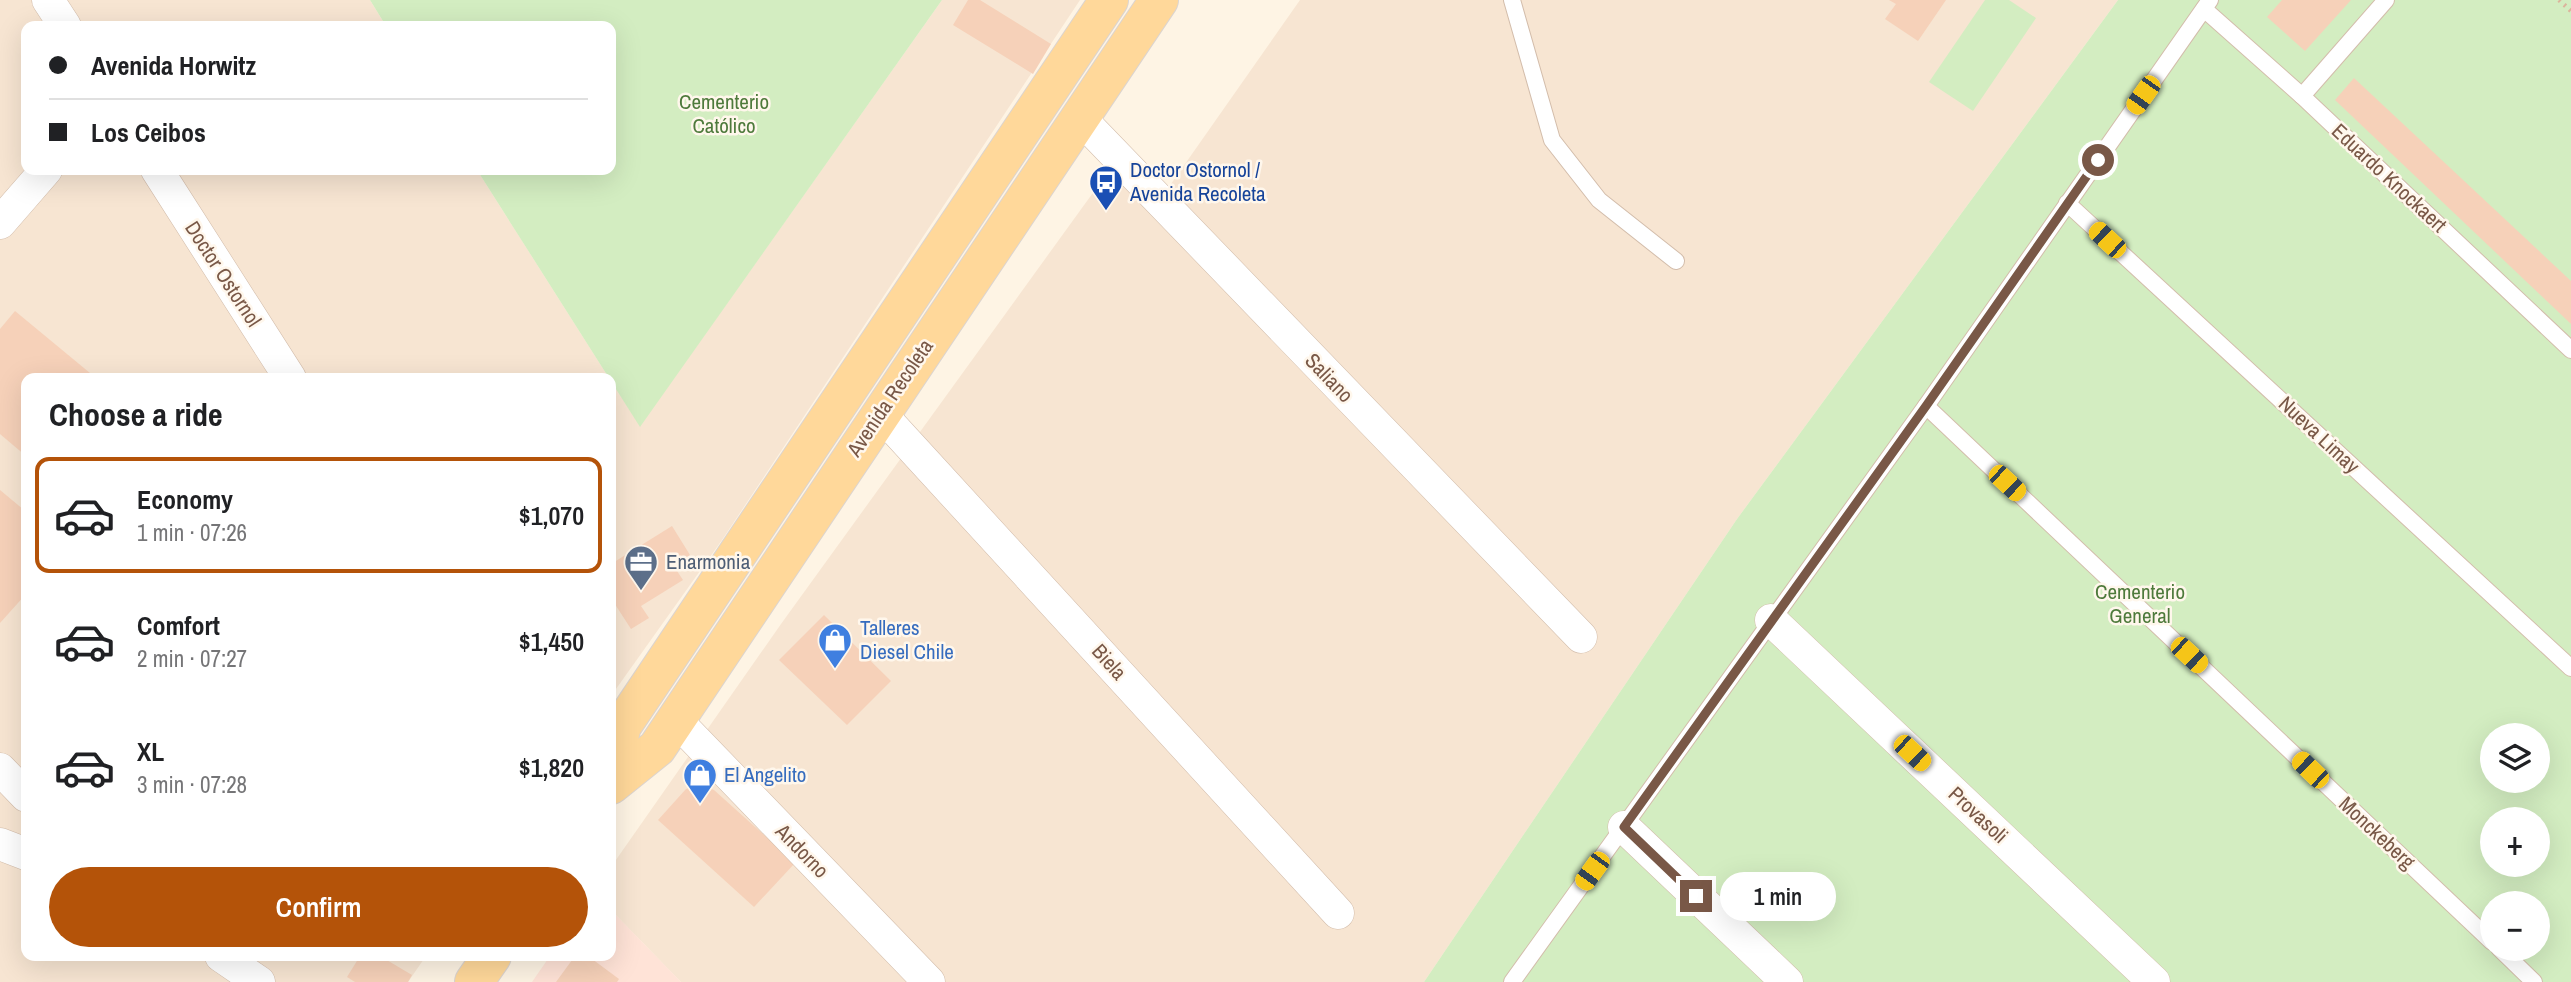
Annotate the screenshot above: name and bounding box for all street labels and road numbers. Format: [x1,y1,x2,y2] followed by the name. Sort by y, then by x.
[2326,117,2453,239] street label: Eduardo Knockaert
[178,215,268,332] street label: Doctor Ostornol
[839,333,940,463] street label: Avenida Recoleta
[1299,347,1360,409] street label: Saliano
[2272,389,2367,480] street label: Nueva Limay
[1085,637,1134,686] street label: Biela
[1942,780,2014,850] street label: Provasoli
[2333,790,2422,876] street label: Monckeberg
[769,816,835,884] street label: Andorno

